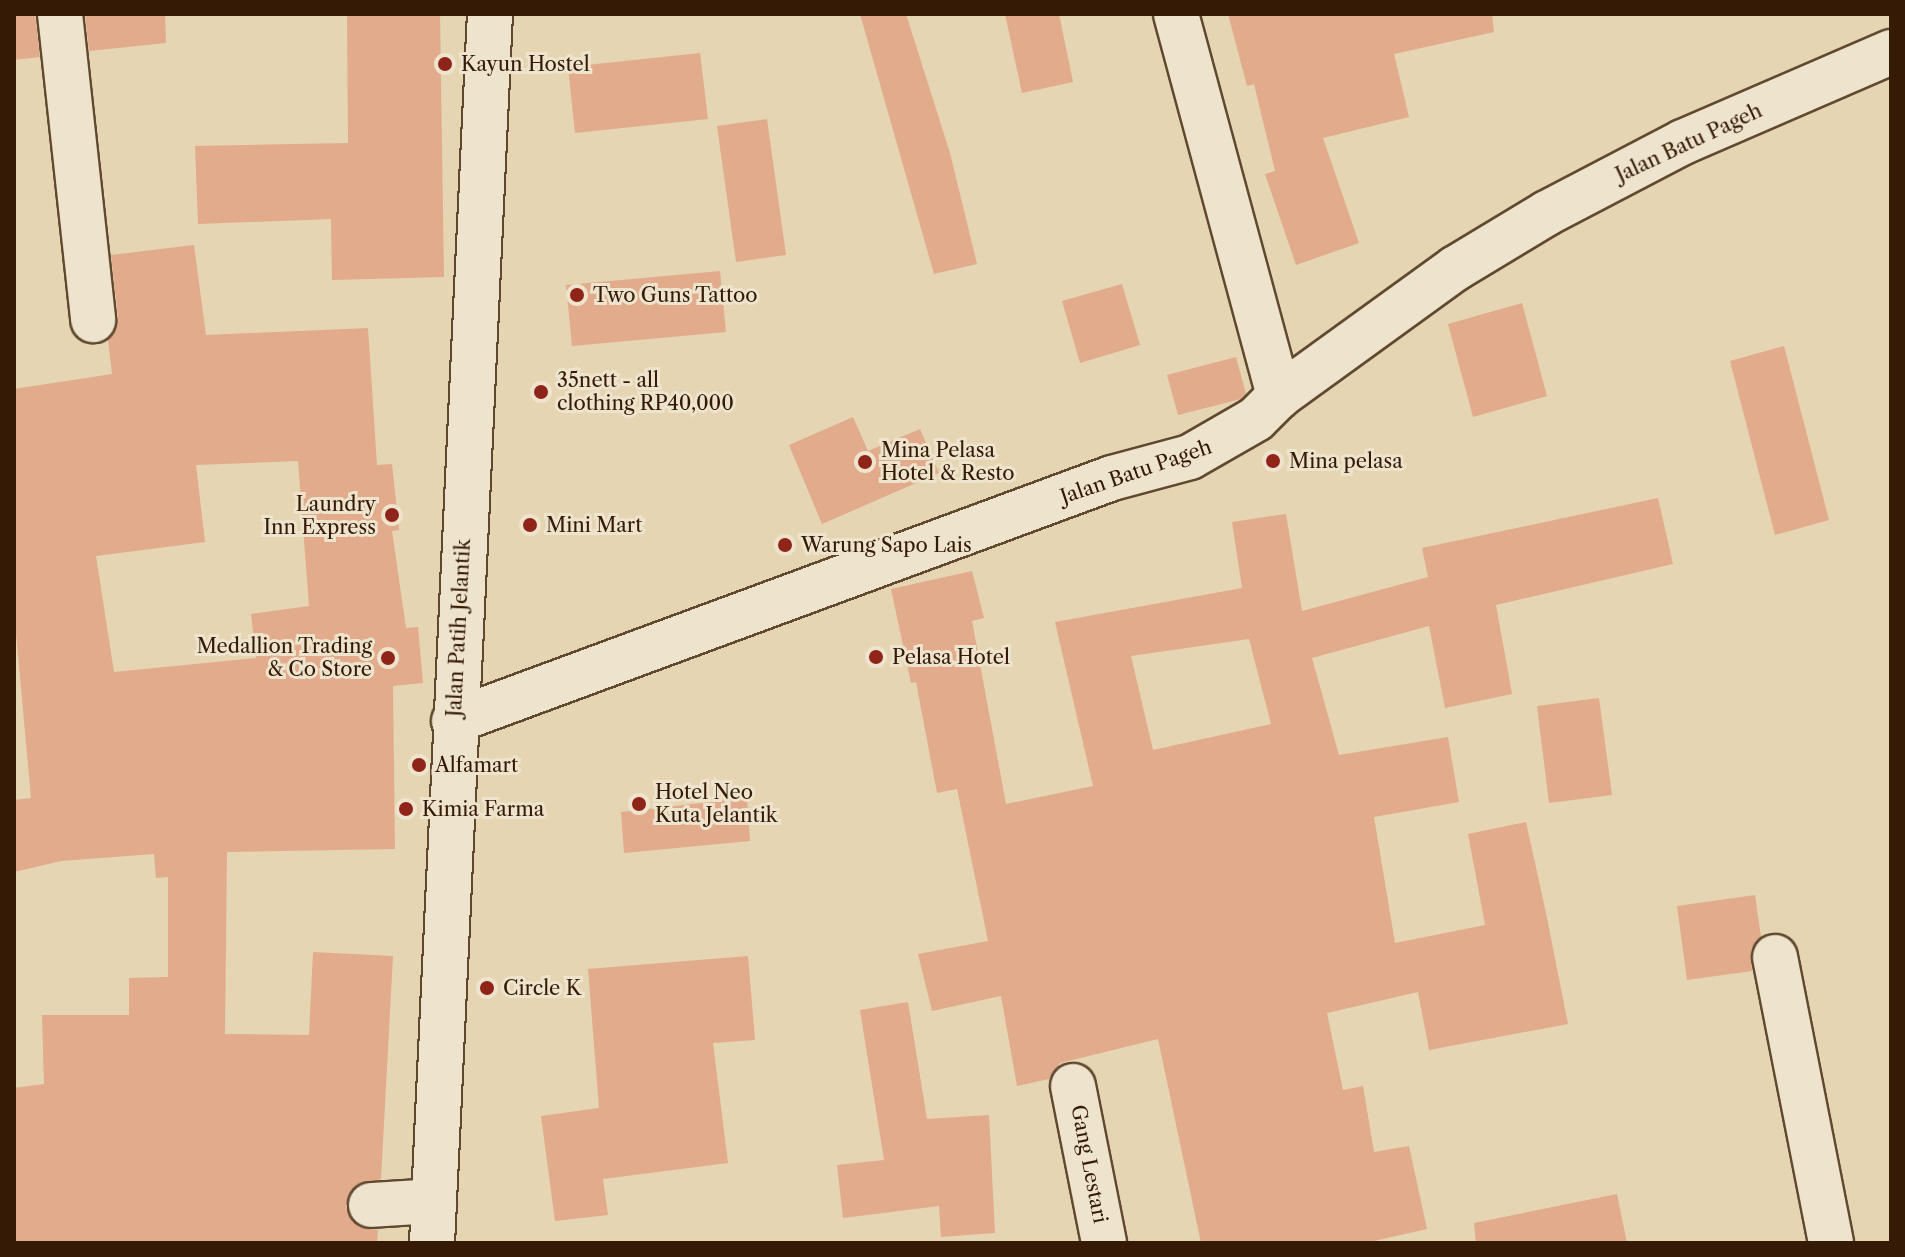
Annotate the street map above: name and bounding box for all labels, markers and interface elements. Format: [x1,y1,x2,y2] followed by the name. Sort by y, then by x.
[461,52,590,76] place label: Kayun Hostel
[436,55,454,73] marker: Kayun Hostel
[1612,99,1766,187] street label: Jalan Batu Pageh
[593,283,758,307] place label: Two Guns Tattoo
[568,286,586,304] marker: Two Guns Tattoo
[557,368,734,415] place label: 35nett - all clothing RP40,000
[532,383,550,401] marker: 35nett - all clothing RP40,000
[1057,435,1215,509] street label: Jalan Batu Pageh
[881,438,1015,485] place label: Mina Pelasa Hotel & Resto
[1289,449,1403,473] place label: Mina pelasa
[1264,452,1282,470] marker: Mina pelasa
[856,453,874,471] marker: Mina Pelasa Hotel & Resto
[264,492,376,539] place label: Laundry Inn Express
[383,506,401,524] marker: Laundry Inn Express
[546,513,642,537] place label: Mini Mart
[521,516,539,534] marker: Mini Mart
[801,533,972,557] place label: Warung Sapo Lais
[776,536,794,554] marker: Warung Sapo Lais
[442,539,476,717] street label: Jalan Patih Jelantik
[196,634,372,681] place label: Medallion Trading & Co Store
[892,645,1010,669] place label: Pelasa Hotel
[867,648,885,666] marker: Pelasa Hotel
[379,649,397,667] marker: Medallion Trading & Co Store
[435,753,518,777] place label: Alfamart
[410,756,428,774] marker: Alfamart
[655,780,778,827] place label: Hotel Neo Kuta Jelantik
[630,795,648,813] marker: Hotel Neo Kuta Jelantik
[422,797,545,821] place label: Kimia Farma
[397,800,415,818] marker: Kimia Farma
[503,976,581,1000] place label: Circle K
[478,979,496,997] marker: Circle K
[1066,1103,1112,1225] street label: Gang Lestari

